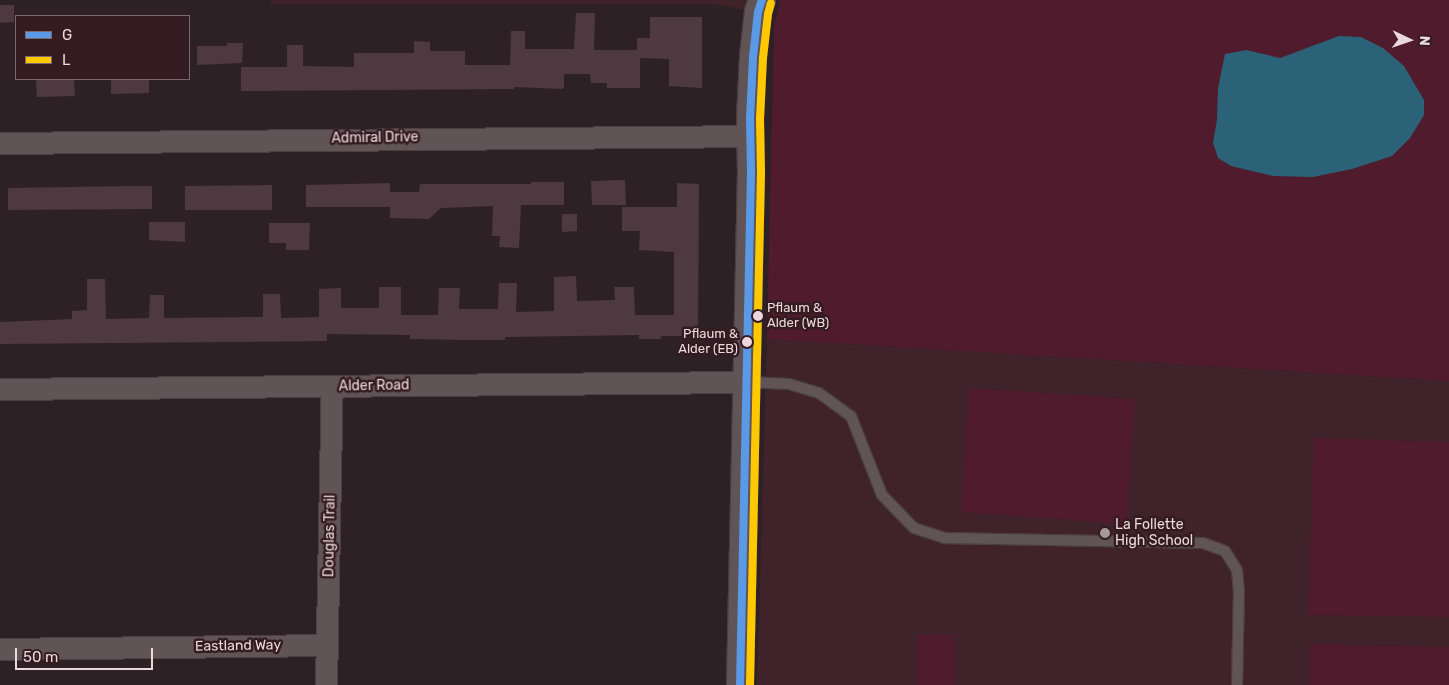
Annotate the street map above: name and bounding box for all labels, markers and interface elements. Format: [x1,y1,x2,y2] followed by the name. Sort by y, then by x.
[15,15,190,80] legend
[1384,15,1434,65] north arrow
[62,26,72,44] text: G
[1416,35,1433,46] text: N
[62,51,70,69] text: L
[331,129,419,147] street label: Admiral Drive
[767,301,830,332] place label: Pflaum & Alder (WB)
[753,311,763,321] marker: Pflaum & Alder (WB)
[678,327,738,358] place label: Pflaum & Alder (EB)
[742,337,752,347] marker: Pflaum & Alder (EB)
[338,377,410,395] street label: Alder Road
[321,494,339,578] street label: Douglas Trail
[1115,517,1193,550] place label: La Follette High School
[1099,527,1111,539] marker: La Follette High School
[195,637,281,655] street label: Eastland Way
[18,638,155,670] scale bar
[23,648,58,666] text: 50 m

